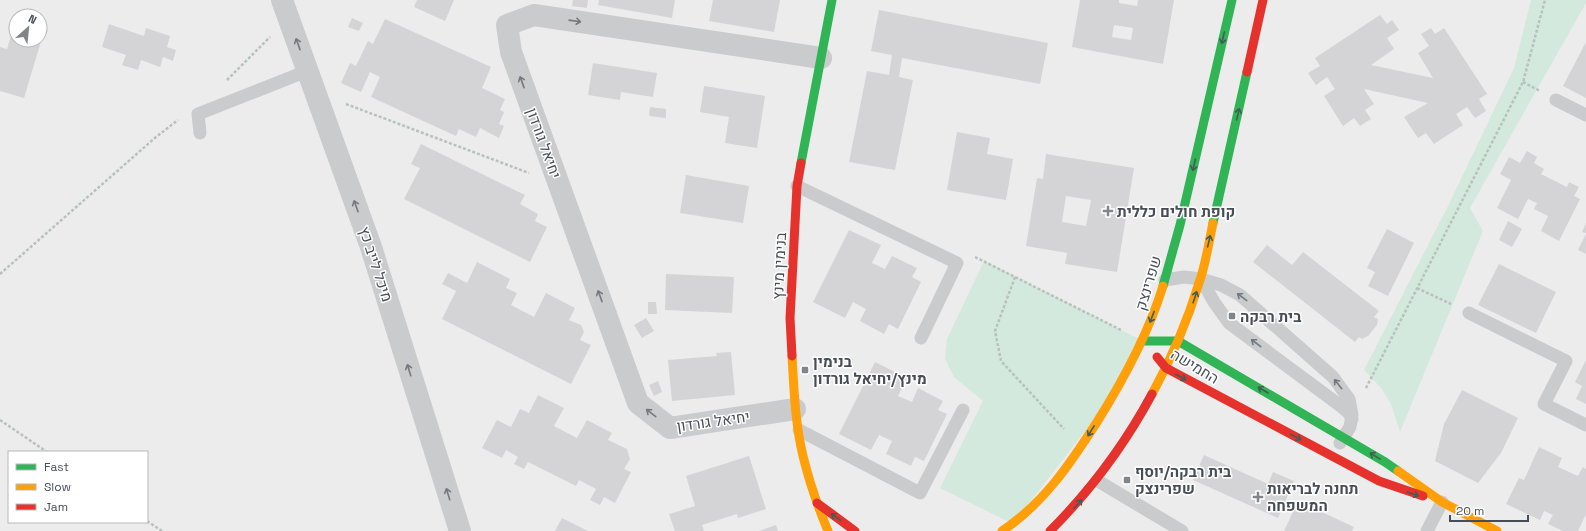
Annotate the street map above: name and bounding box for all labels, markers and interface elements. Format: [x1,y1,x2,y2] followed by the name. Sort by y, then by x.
[8,8,48,48] north arrow
[26,11,39,27] text: N
[569,17,582,25] one-way arrow
[1219,31,1227,44] one-way arrow
[294,38,301,51] one-way arrow
[518,76,525,89] one-way arrow
[523,105,565,181] street label: יחיאל גורדון
[1234,107,1242,120] one-way arrow
[1189,158,1197,171] one-way arrow
[352,201,360,213] one-way arrow
[1117,202,1235,221] place label: קופת חולים כללית
[1102,205,1114,217] marker: קופת חולים כללית
[355,224,397,304] street label: מיכל לייב כץ
[768,232,790,300] street label: בנימין מינץ
[1206,234,1214,247] one-way arrow
[1131,253,1165,313] street label: שפרינצק
[595,291,603,303] one-way arrow
[1192,291,1199,304] one-way arrow
[1236,293,1247,301] one-way arrow
[1240,307,1301,326] place label: בית רבקה
[1148,310,1156,322] one-way arrow
[1227,311,1237,321] marker: בית רבקה
[1251,339,1262,347] one-way arrow
[1168,344,1222,388] street label: החמישה
[813,352,927,388] place label: בנימין מינץ/יחיאל גורדון
[405,364,413,376] one-way arrow
[800,365,810,375] marker: בנימין מינץ/יחיאל גורדון
[1175,373,1187,381] one-way arrow
[1334,378,1343,389] one-way arrow
[1257,386,1269,394] one-way arrow
[675,406,751,436] street label: יחיאל גורדון
[646,409,657,418] one-way arrow
[1087,425,1095,437] one-way arrow
[1290,434,1302,441] one-way arrow
[8,451,148,523] legend
[1369,451,1381,459] one-way arrow
[44,459,69,475] text: Fast
[1135,462,1231,498] place label: בית רבקה/יוסף שפרינצק
[1122,475,1132,485] marker: בית רבקה/יוסף שפרינצק
[44,479,71,495] text: Slow
[1267,479,1358,515] place label: תחנה לבריאות המשפחה
[444,487,451,500] one-way arrow
[1407,490,1419,498] one-way arrow
[1252,491,1264,503] marker: תחנה לבריאות המשפחה
[1450,497,1528,523] scale bar
[44,499,68,515] text: Jam
[1073,499,1082,509] one-way arrow
[1456,503,1484,519] text: 20 m
[831,513,842,521] one-way arrow

